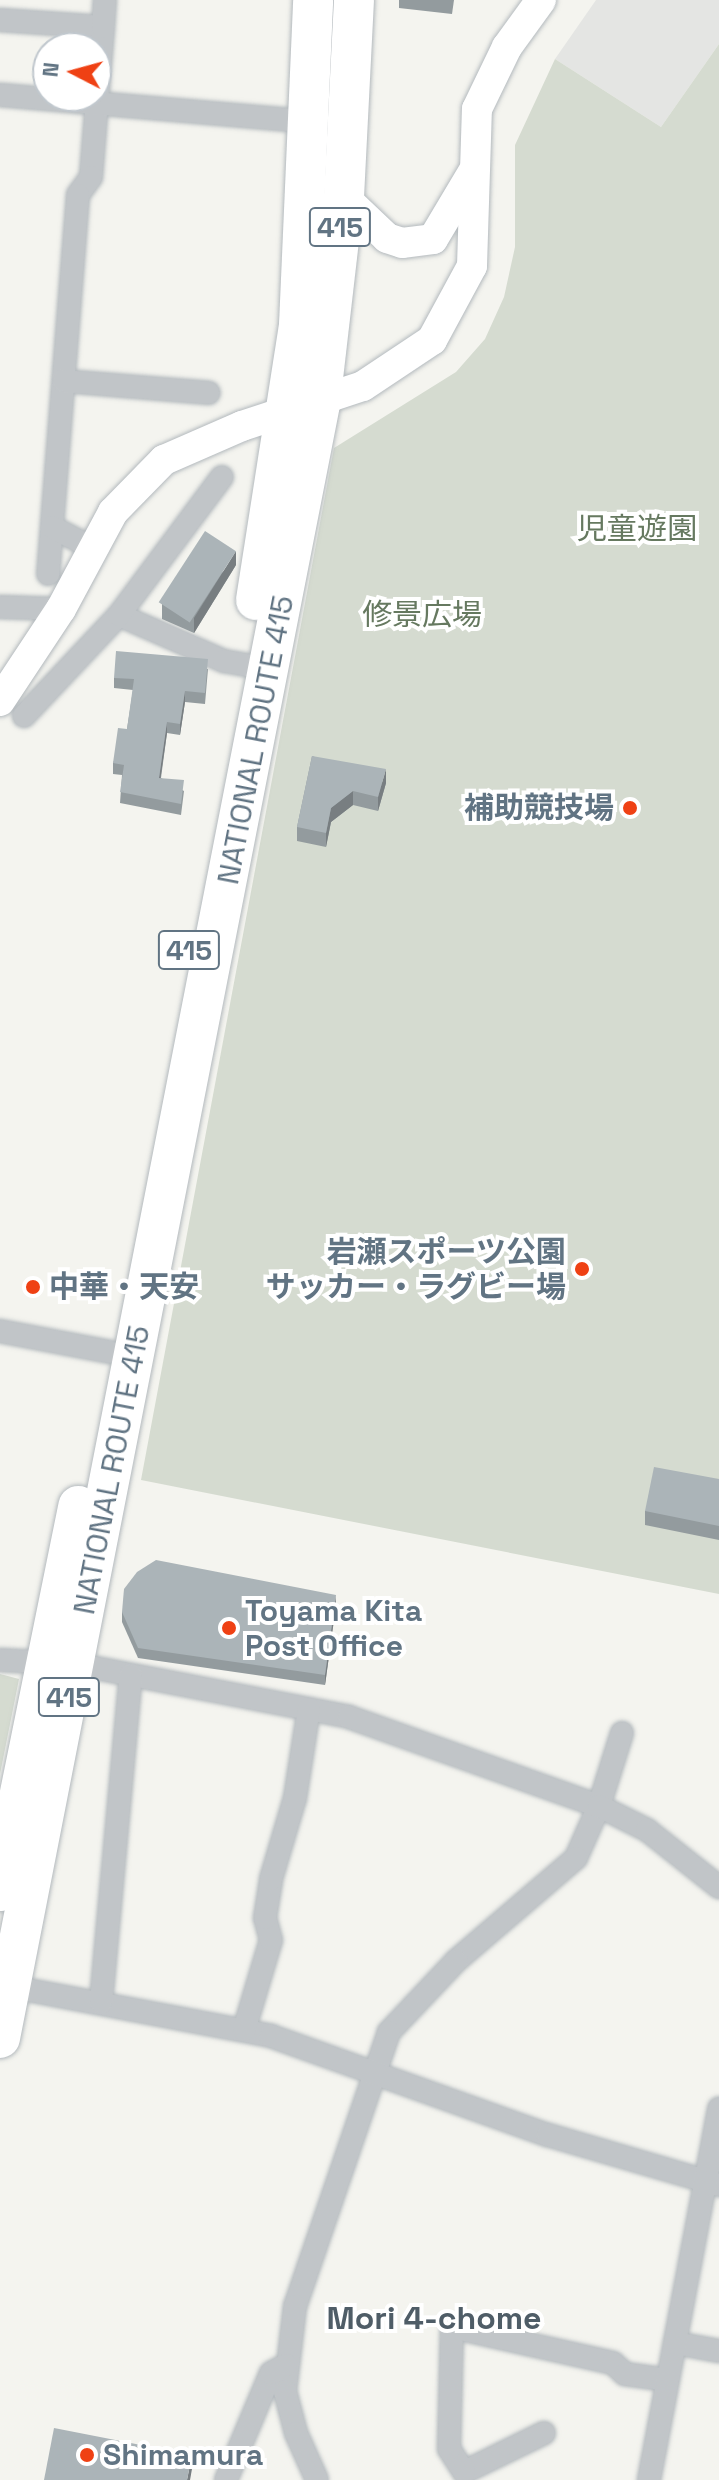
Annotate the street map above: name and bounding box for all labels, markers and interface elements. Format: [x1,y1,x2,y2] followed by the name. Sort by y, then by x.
[32,32,112,112] north arrow
[35,61,65,78] text: N
[308,203,372,251] road number: 415
[577,511,697,547] park label: 児童遊園
[210,592,302,888] street label: NATIONAL ROUTE 415
[362,597,482,633] park label: 修景広場
[464,790,614,826] place label: 補助競技場
[621,799,639,817] marker: 補助競技場
[157,926,221,974] road number: 415
[266,1234,566,1304] place label: 岩瀬スポーツ公園 サッカー・ラグビー場
[573,1260,591,1278] marker: 岩瀬スポーツ公園 サッカー・ラグビー場
[49,1269,199,1305] place label: 中華・天安
[24,1278,42,1296] marker: 中華・天安
[66,1322,158,1618] street label: NATIONAL ROUTE 415
[245,1593,422,1664] place label: Toyama Kita Post Office
[220,1619,238,1637] marker: Toyama Kita Post Office
[37,1673,101,1721] road number: 415
[326,2299,542,2337] district label: Mori 4-chome
[103,2437,263,2473] place label: Shimamura
[78,2446,96,2464] marker: Shimamura

